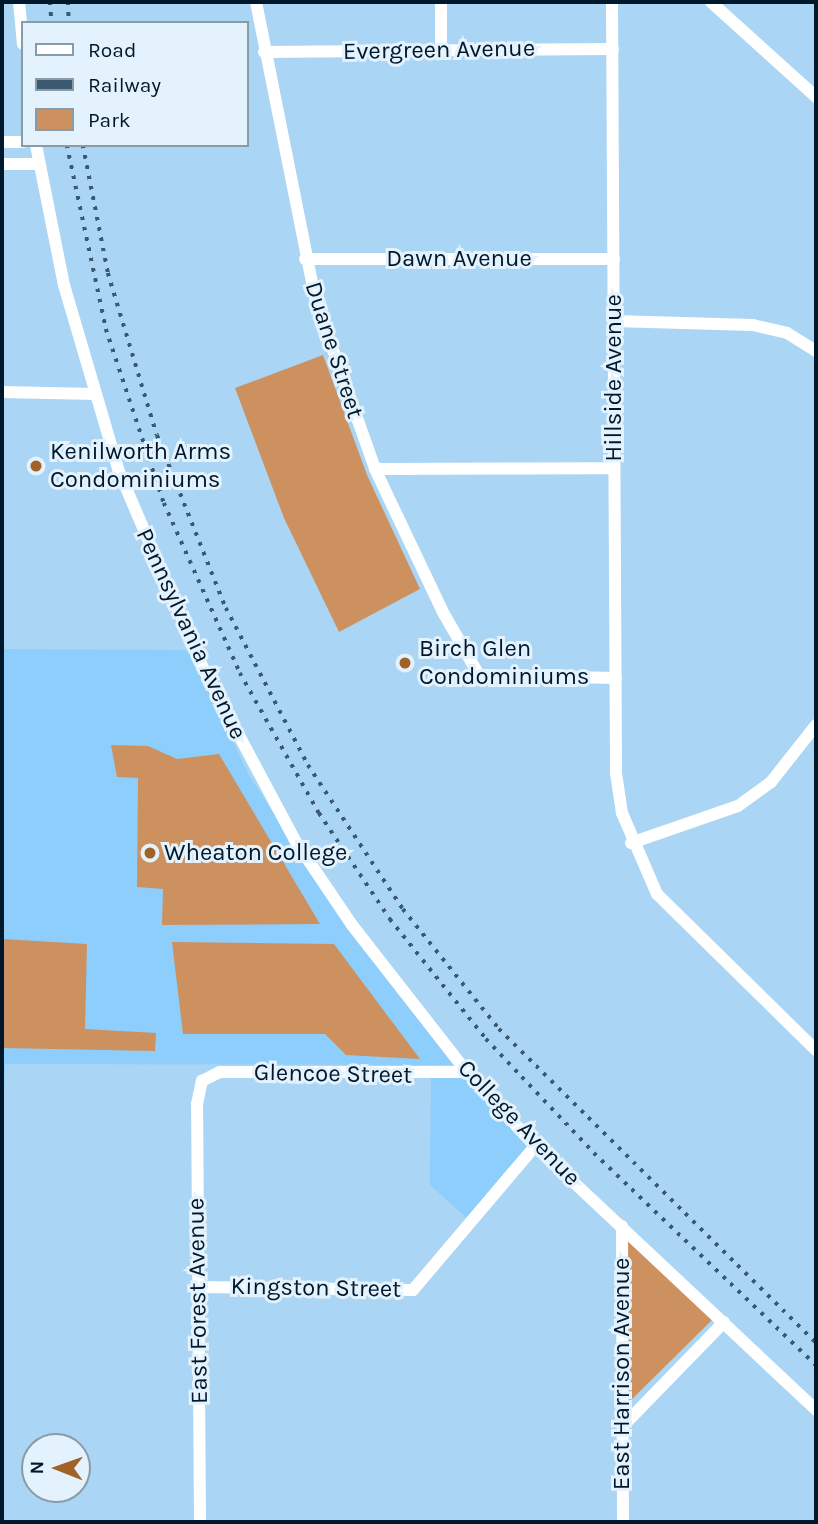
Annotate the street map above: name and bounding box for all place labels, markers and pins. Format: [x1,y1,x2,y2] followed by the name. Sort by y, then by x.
[50,438,231,494] place label: Kenilworth Arms Condominiums
[28,458,44,474] marker: Kenilworth Arms Condominiums
[419,635,589,691] place label: Birch Glen Condominiums
[397,655,413,671] marker: Birch Glen Condominiums
[164,839,347,867] place label: Wheaton College
[142,845,158,861] marker: Wheaton College

